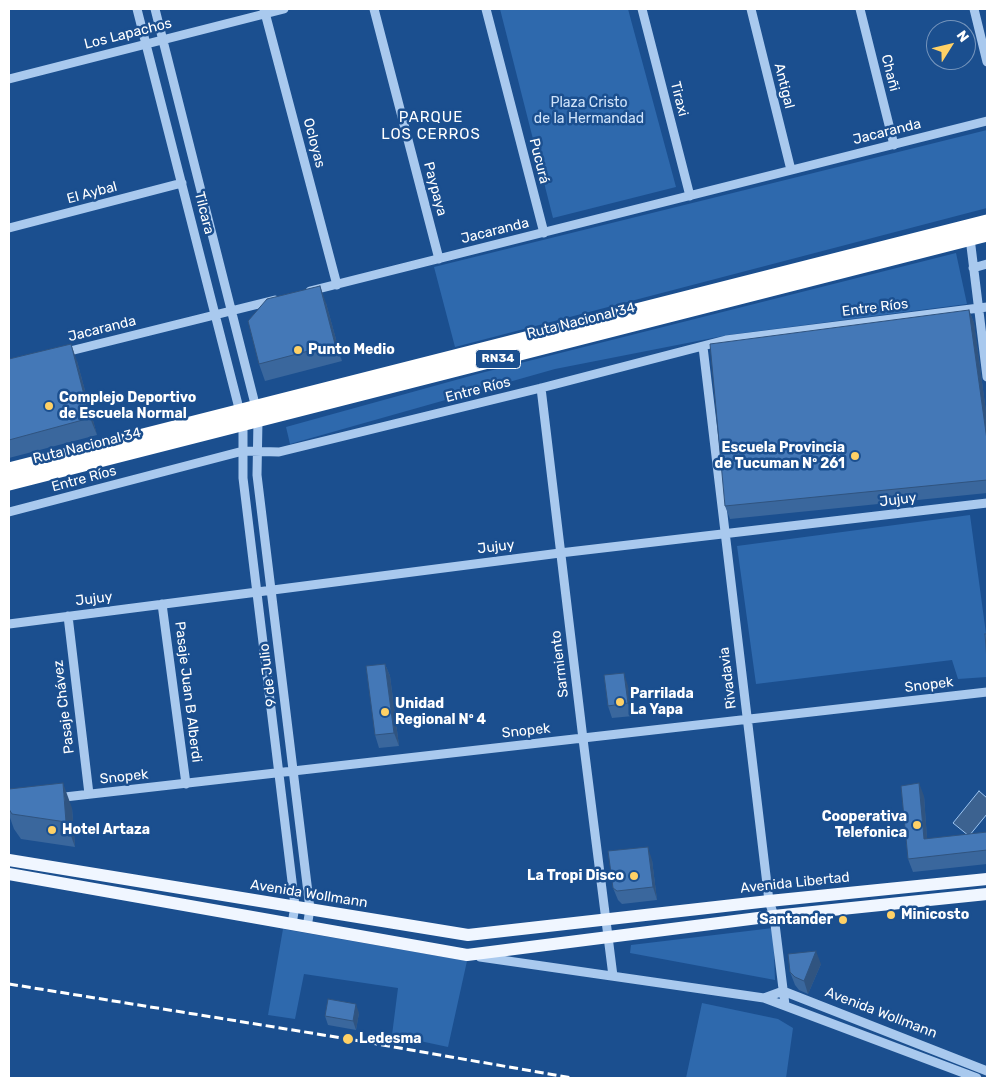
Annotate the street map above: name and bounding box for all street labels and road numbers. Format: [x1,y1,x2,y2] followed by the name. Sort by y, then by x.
[83,15,173,53] street label: Los Lapachos
[877,53,903,93] street label: Chañi
[770,62,798,110] street label: Antigal
[667,80,691,118] street label: Tiraxi
[851,115,923,149] street label: Jacaranda
[299,116,329,170] street label: Ocloyas
[525,136,553,186] street label: Pucurá
[420,160,450,218] street label: Paypaya
[65,178,119,208] street label: El Aybal
[191,190,217,236] street label: Tilcara
[459,214,531,248] street label: Jacaranda
[841,296,909,320] street label: Entre Ríos
[525,299,637,343] street label: Ruta Nacional 34
[66,312,138,346] street label: Jacaranda
[476,349,520,368] road number: RN34
[444,374,512,406] street label: Entre Ríos
[31,424,143,468] street label: Ruta Nacional 34
[50,462,118,496] street label: Entre Ríos
[879,489,917,511] street label: Jujuy
[477,536,515,558] street label: Jujuy
[75,588,113,610] street label: Jujuy
[171,621,205,763] street label: Pasaje Juan B Alberdi
[548,630,572,698] street label: Sarmiento
[256,643,280,707] street label: 9 de Julio
[716,646,740,710] street label: Rivadavia
[50,659,78,755] street label: Pasaje Chávez
[904,674,954,696] street label: Snopek
[501,720,551,742] street label: Snopek
[99,766,149,788] street label: Snopek
[739,869,851,897] street label: Avenida Libertad
[249,876,369,912] street label: Avenida Wollmann
[823,984,939,1042] street label: Avenida Wollmann

